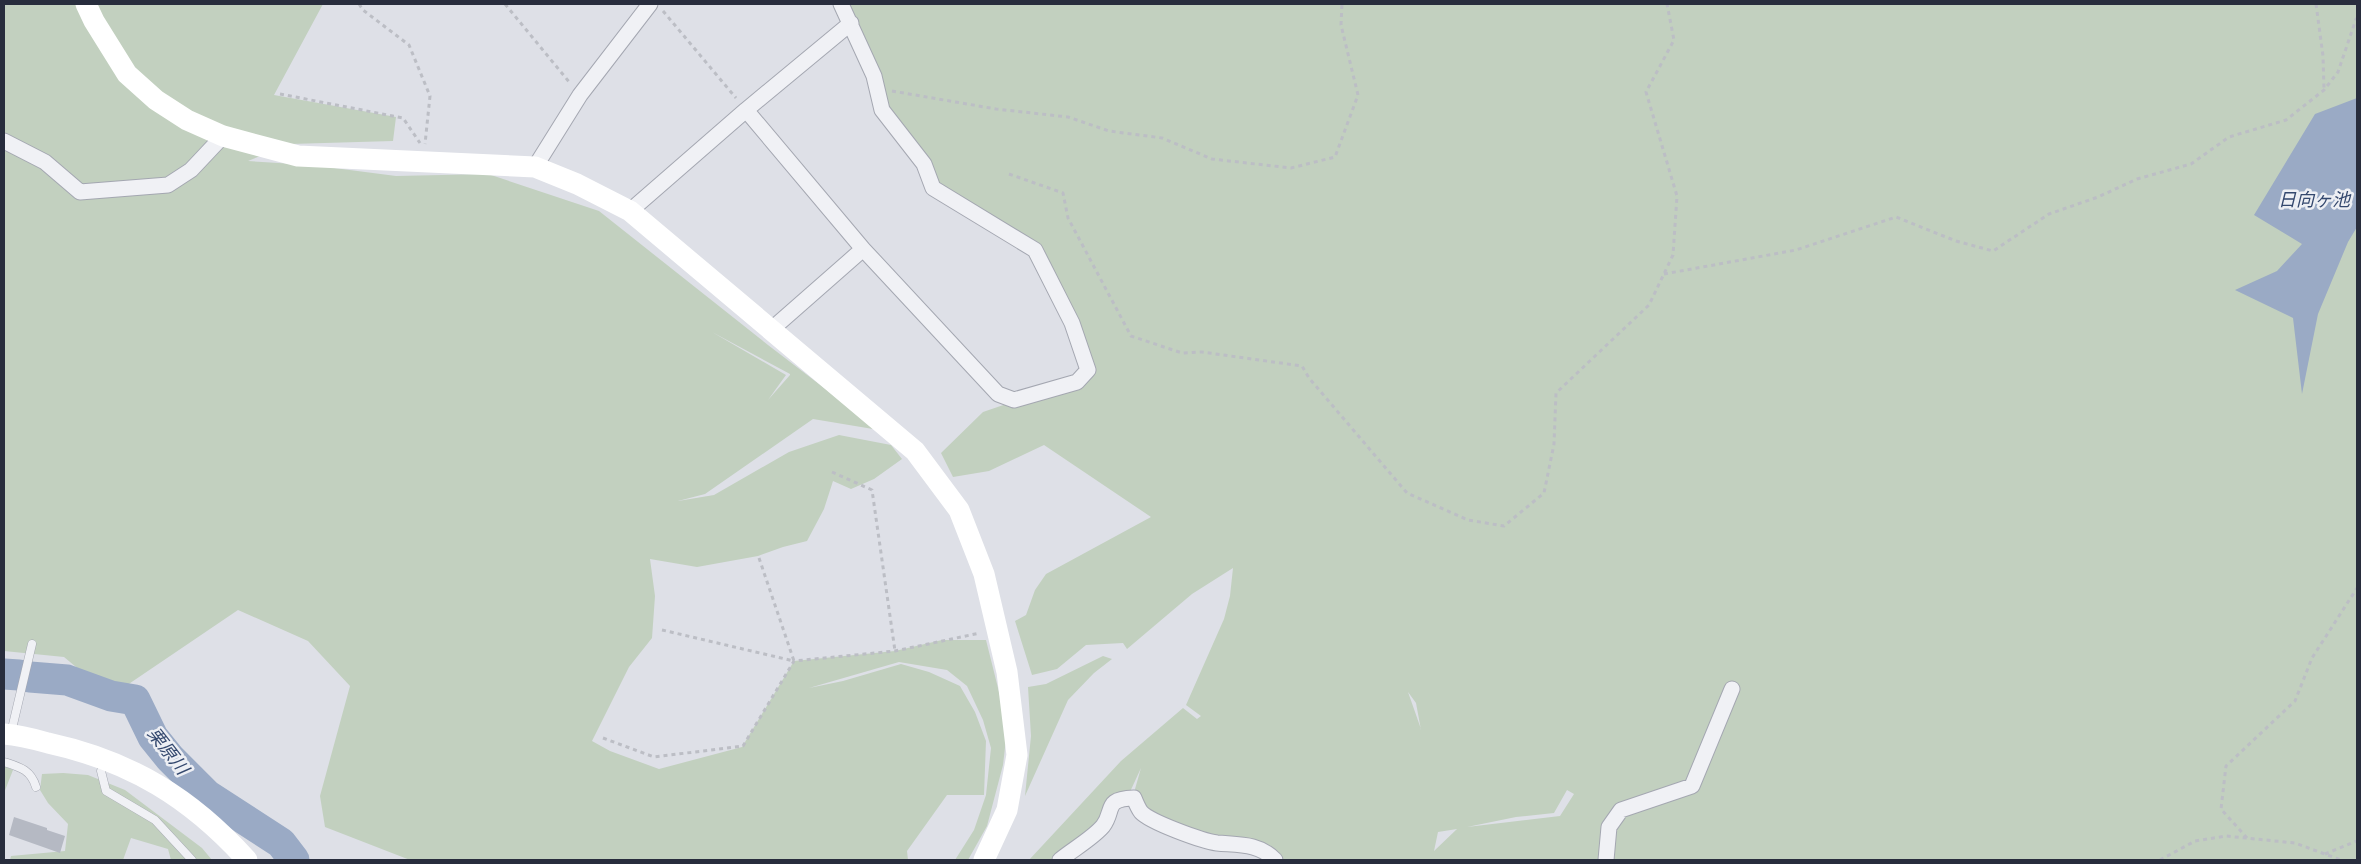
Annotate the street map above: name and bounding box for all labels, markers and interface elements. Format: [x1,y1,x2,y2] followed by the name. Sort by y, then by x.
[2278,189,2352,211] water label: 日向ヶ池
[143,723,195,781] water label: 栗原川

